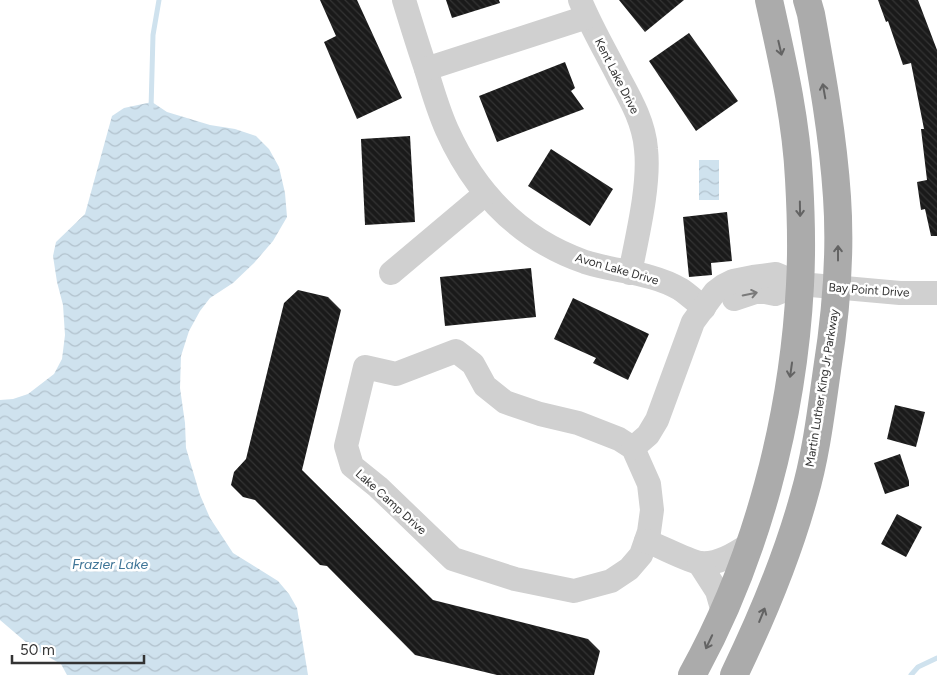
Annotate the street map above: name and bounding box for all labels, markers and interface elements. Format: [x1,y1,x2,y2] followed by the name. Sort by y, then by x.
[592,36,642,117] street label: Kent Lake Drive
[776,39,785,55] one-way arrow
[819,83,829,99] one-way arrow
[795,200,804,216] one-way arrow
[833,245,843,261] one-way arrow
[574,250,661,288] street label: Avon Lake Drive
[828,280,910,300] street label: Bay Point Drive
[742,289,758,298] one-way arrow
[803,307,841,468] street label: Martin Luther King Jr Parkway
[786,362,796,378] one-way arrow
[353,467,430,538] street label: Lake Camp Drive
[72,556,148,573] water label: Frazier Lake
[758,608,768,623] one-way arrow
[12,632,145,664] scale bar
[703,634,713,649] one-way arrow
[20,641,55,659] text: 50 m

